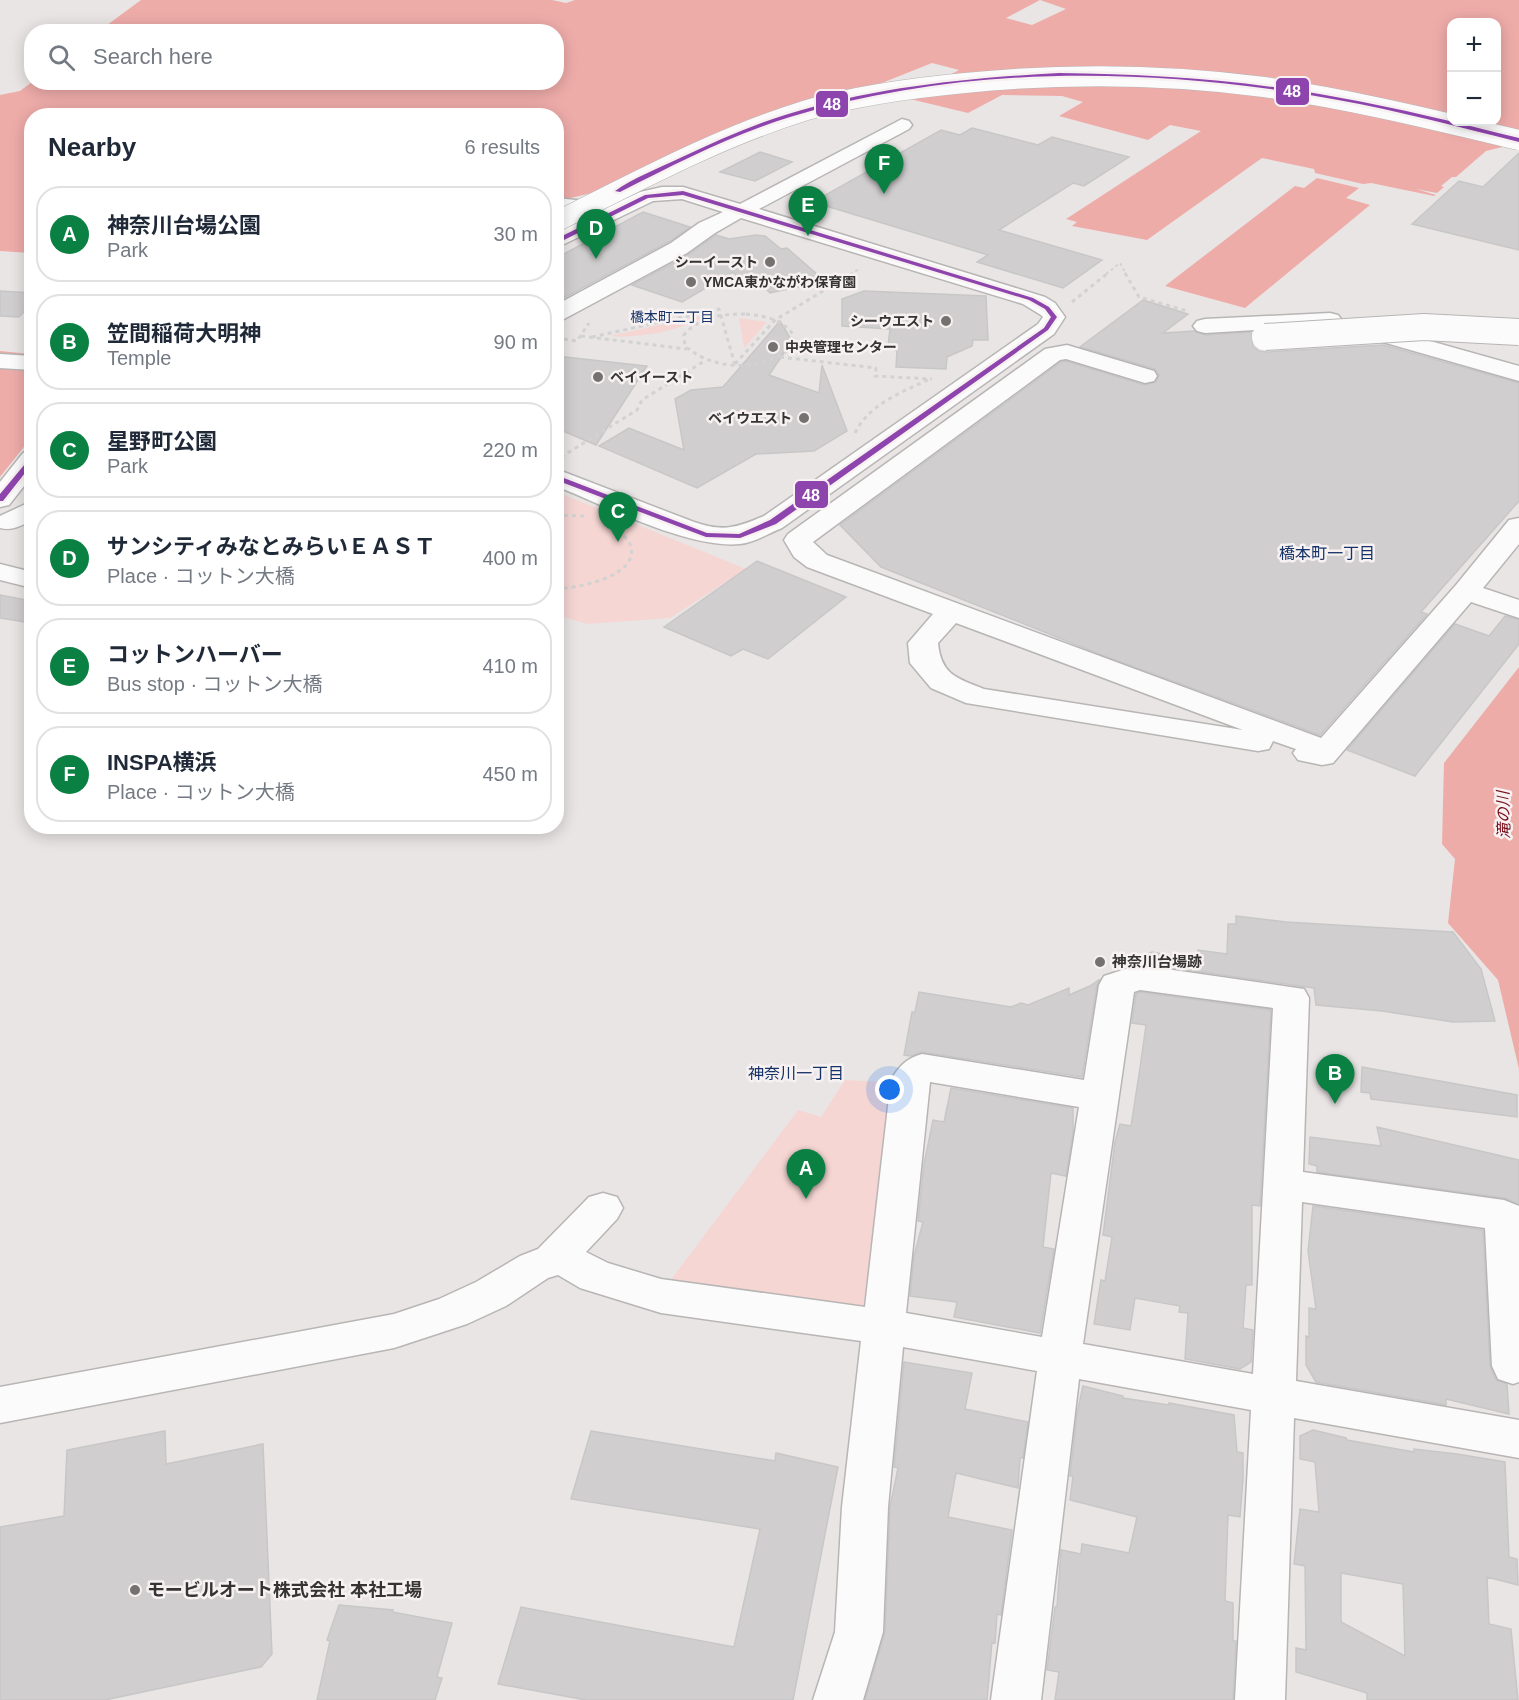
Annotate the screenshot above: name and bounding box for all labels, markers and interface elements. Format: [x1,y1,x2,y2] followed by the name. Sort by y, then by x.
[1447,18,1501,126] map controls
[1447,18,1501,72] button: +
[24,24,564,90] search box
[45,41,78,74] icon: search
[93,44,213,69] text: Search here
[1447,72,1501,126] button: −
[1275,77,1310,106] line badge: 48
[1283,83,1301,100] text: 48
[815,90,849,118] line badge: 48
[823,96,841,113] text: 48
[48,132,136,162] text: Nearby
[464,136,540,158] text: 6 results
[864,144,904,194] pin: F
[788,186,828,236] pin: E
[576,210,616,259] pin: D
[107,213,261,238] text: 神奈川台場公園
[62,223,77,245] text: A
[494,223,538,245] text: 30 m
[107,239,148,261] text: Park
[675,254,758,270] place label: シーイースト
[763,255,777,269] marker: シーイースト
[703,274,856,290] place label: YMCA東かながわ保育園
[684,275,698,289] marker: YMCA東かながわ保育園
[630,309,714,325] district label: 橋本町二丁目
[850,313,934,329] place label: シーウエスト
[939,314,953,328] marker: シーウエスト
[107,321,261,346] text: 笠間稲荷大明神
[62,331,77,353] text: B
[494,331,538,353] text: 90 m
[785,339,897,355] place label: 中央管理センター
[766,340,780,354] marker: 中央管理センター
[107,347,171,369] text: Temple
[610,369,693,385] place label: ベイイースト
[591,370,605,384] marker: ベイイースト
[708,410,792,426] place label: ベイウエスト
[797,411,811,425] marker: ベイウエスト
[107,429,217,454] text: 星野町公園
[62,439,77,461] text: C
[482,439,538,461] text: 220 m
[107,455,148,477] text: Park
[794,480,829,509] line badge: 48
[802,487,820,504] text: 48
[598,492,638,542] pin: C
[107,534,436,559] text: サンシティみなとみらいＥＡＳＴ
[1279,545,1375,562] district label: 橋本町一丁目
[62,547,77,569] text: D
[482,547,538,569] text: 400 m
[107,565,295,587] text: Place · コットン大橋
[107,642,283,667] text: コットンハーバー
[63,655,76,677] text: E
[482,655,538,677] text: 410 m
[107,673,323,695] text: Bus stop · コットン大橋
[107,750,217,775] text: INSPA横浜
[63,763,76,785] text: F
[482,763,538,785] text: 450 m
[107,781,295,803] text: Place · コットン大橋
[1495,789,1512,839] water label: 滝の川
[1111,953,1202,970] place label: 神奈川台場跡
[1093,955,1107,969] marker: 神奈川台場跡
[1316,1054,1354,1104] pin: B
[748,1065,844,1082] district label: 神奈川一丁目
[875,1075,904,1104] your location
[786,1150,826,1199] pin: A
[147,1580,422,1600] place label: モービルオート株式会社 本社工場
[128,1583,142,1597] marker: モービルオート株式会社 本社工場

